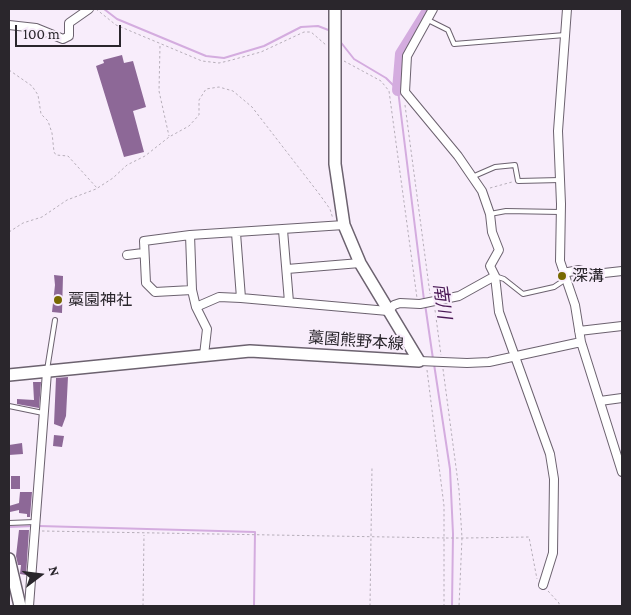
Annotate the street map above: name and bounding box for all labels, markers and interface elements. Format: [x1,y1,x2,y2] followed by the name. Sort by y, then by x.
[18,15,124,47] scale bar
[23,26,60,42] text: 100 m
[572,266,604,286] place label: 深溝
[556,270,568,282] marker: 深溝
[429,282,455,320] water label: 南川
[68,290,132,310] place label: 藁園神社
[52,294,64,306] marker: 藁園神社
[307,328,405,354] street label: 藁園熊野本線
[15,550,65,600] north arrow
[46,564,63,578] text: N

